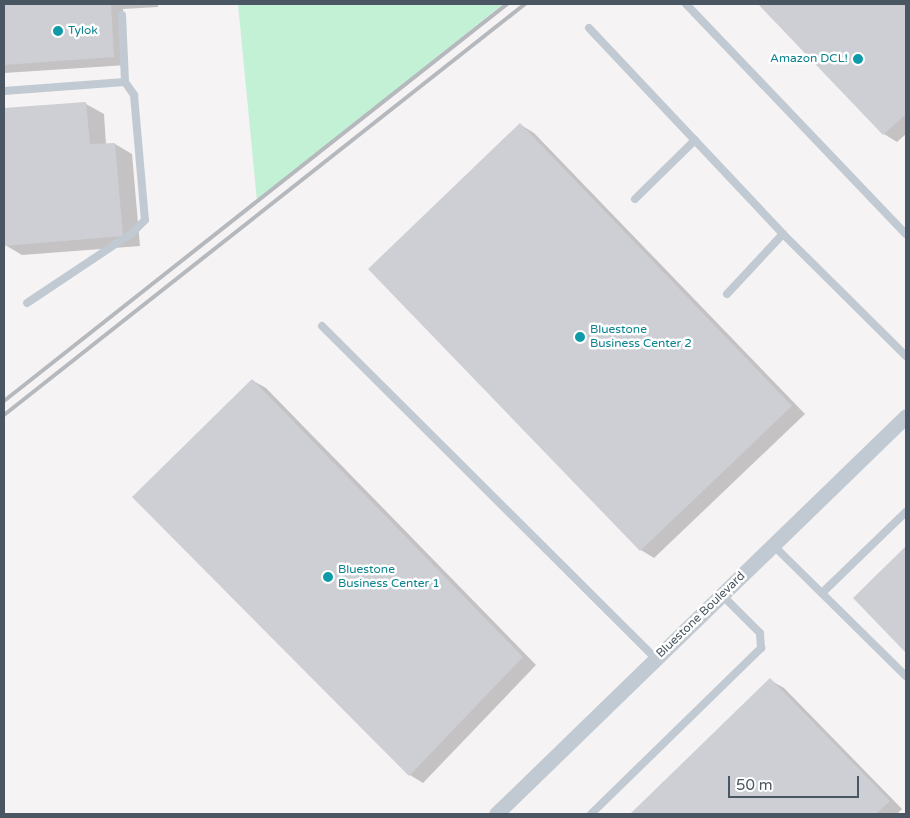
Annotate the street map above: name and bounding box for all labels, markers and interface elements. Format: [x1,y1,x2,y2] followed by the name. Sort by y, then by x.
[68,24,98,38] place label: Tylok
[52,25,64,37] marker: Tylok
[770,52,848,66] place label: Amazon DCL!
[852,53,864,65] marker: Amazon DCL!
[590,323,692,351] place label: Bluestone Business Center 2
[574,331,586,343] marker: Bluestone Business Center 2
[338,563,440,591] place label: Bluestone Business Center 1
[654,569,748,661] street label: Bluestone Boulevard
[322,571,334,583] marker: Bluestone Business Center 1
[730,766,861,798] scale bar
[736,776,773,794] text: 50 m

